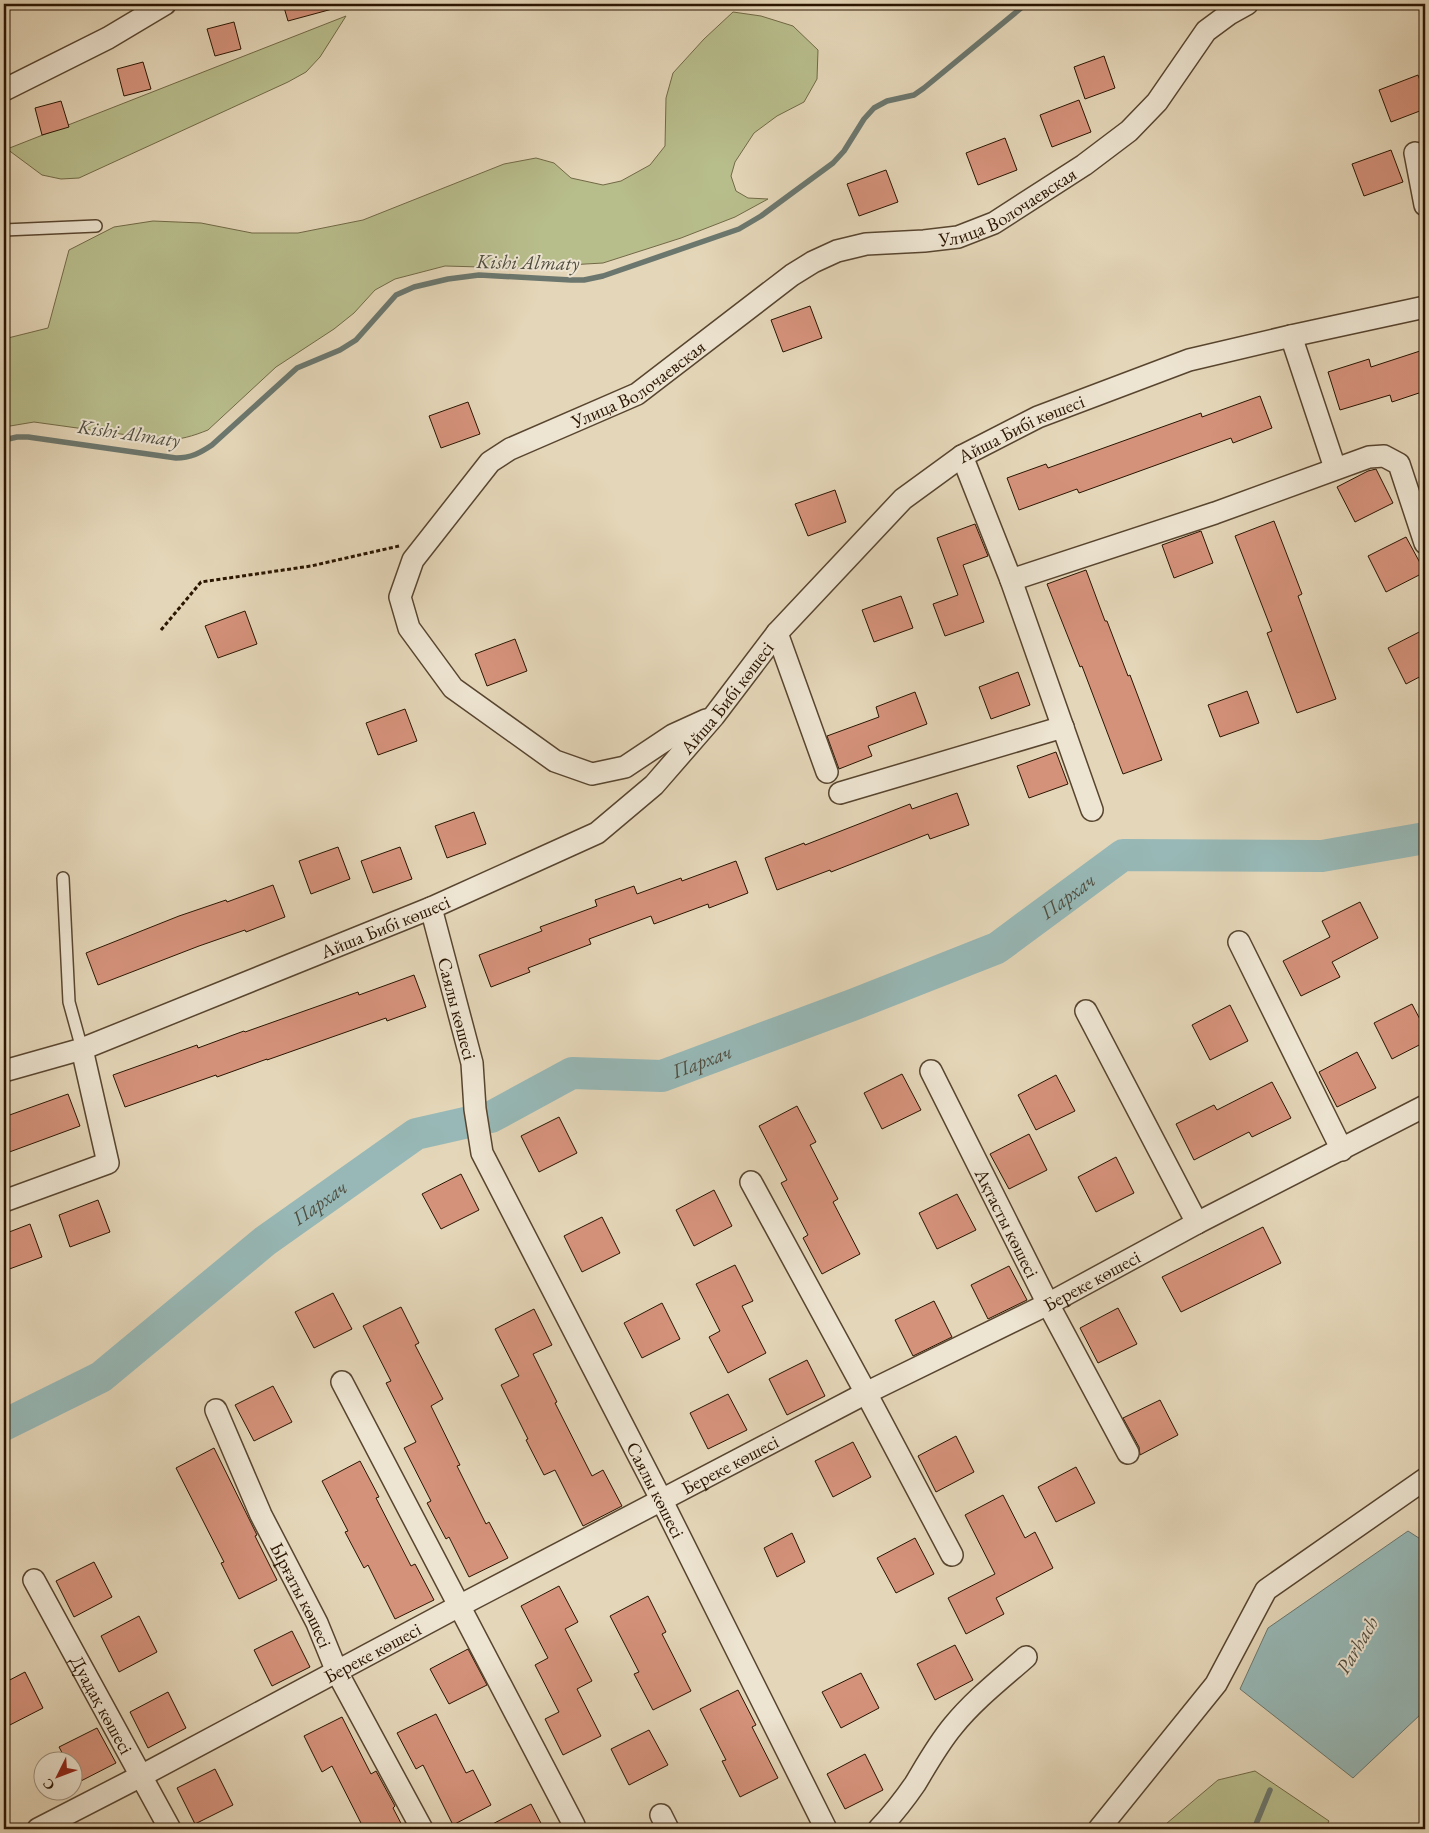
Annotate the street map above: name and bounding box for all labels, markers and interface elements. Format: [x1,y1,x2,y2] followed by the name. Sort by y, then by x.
[936,161,1081,252] street label: Улица Волочаевская
[475,248,580,276] water label: Kіshі Almaty
[566,334,710,434] street label: Улица Волочаевская
[952,388,1088,469] street label: Айша Бибі көшесі
[75,413,182,453] water label: Kіshі Almaty
[674,636,779,760] street label: Айша Бибі көшесі
[1034,867,1100,925] water label: Пархач
[316,889,454,964] street label: Айша Бибі көшесі
[432,955,483,1063] street label: Саялы көшесі
[667,1038,735,1085] water label: Пархач
[969,1163,1045,1282] street label: Ақтасты көшесі
[286,1174,352,1232] water label: Пархач
[1039,1244,1145,1317] street label: Береке көшесі
[677,1428,783,1500] street label: Береке көшесі
[621,1437,691,1542] street label: Саялы көшесі
[265,1538,338,1652] street label: Ырғаты көшесі
[1330,1611,1384,1679] water label: Parhach
[319,1616,425,1689] street label: Береке көшесі
[65,1651,139,1759] street label: Дуадақ көшесі
[32,1750,82,1800] north arrow
[38,1775,58,1794] text: С

